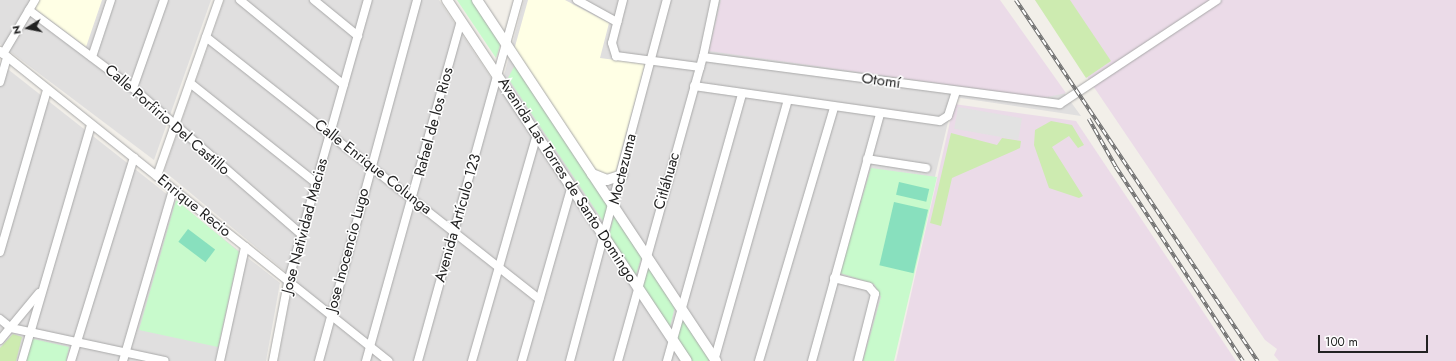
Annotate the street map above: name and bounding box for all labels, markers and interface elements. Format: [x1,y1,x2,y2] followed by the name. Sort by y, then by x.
[8,8,48,48] north arrow
[8,24,25,36] text: N
[101,61,233,179] street label: Calle Porfirio Del Castillo
[411,65,457,179] street label: Rafael de los Rios
[860,69,902,93] street label: Otomí
[494,74,640,286] street label: Avenida Las Torres de Santo Domingo
[311,116,435,218] street label: Calle Enrique Colunga
[606,132,640,206] street label: Moctezuma
[650,150,684,212] street label: Citláhuac
[431,152,485,284] street label: Avenida Artículo 123
[278,156,332,296] street label: Jose Natividad Macias
[154,171,234,241] street label: Enrique Recio
[323,186,373,314] street label: Jose Inocencio Lugo
[1320,327,1430,353] scale bar
[1325,333,1358,351] text: 100 m

